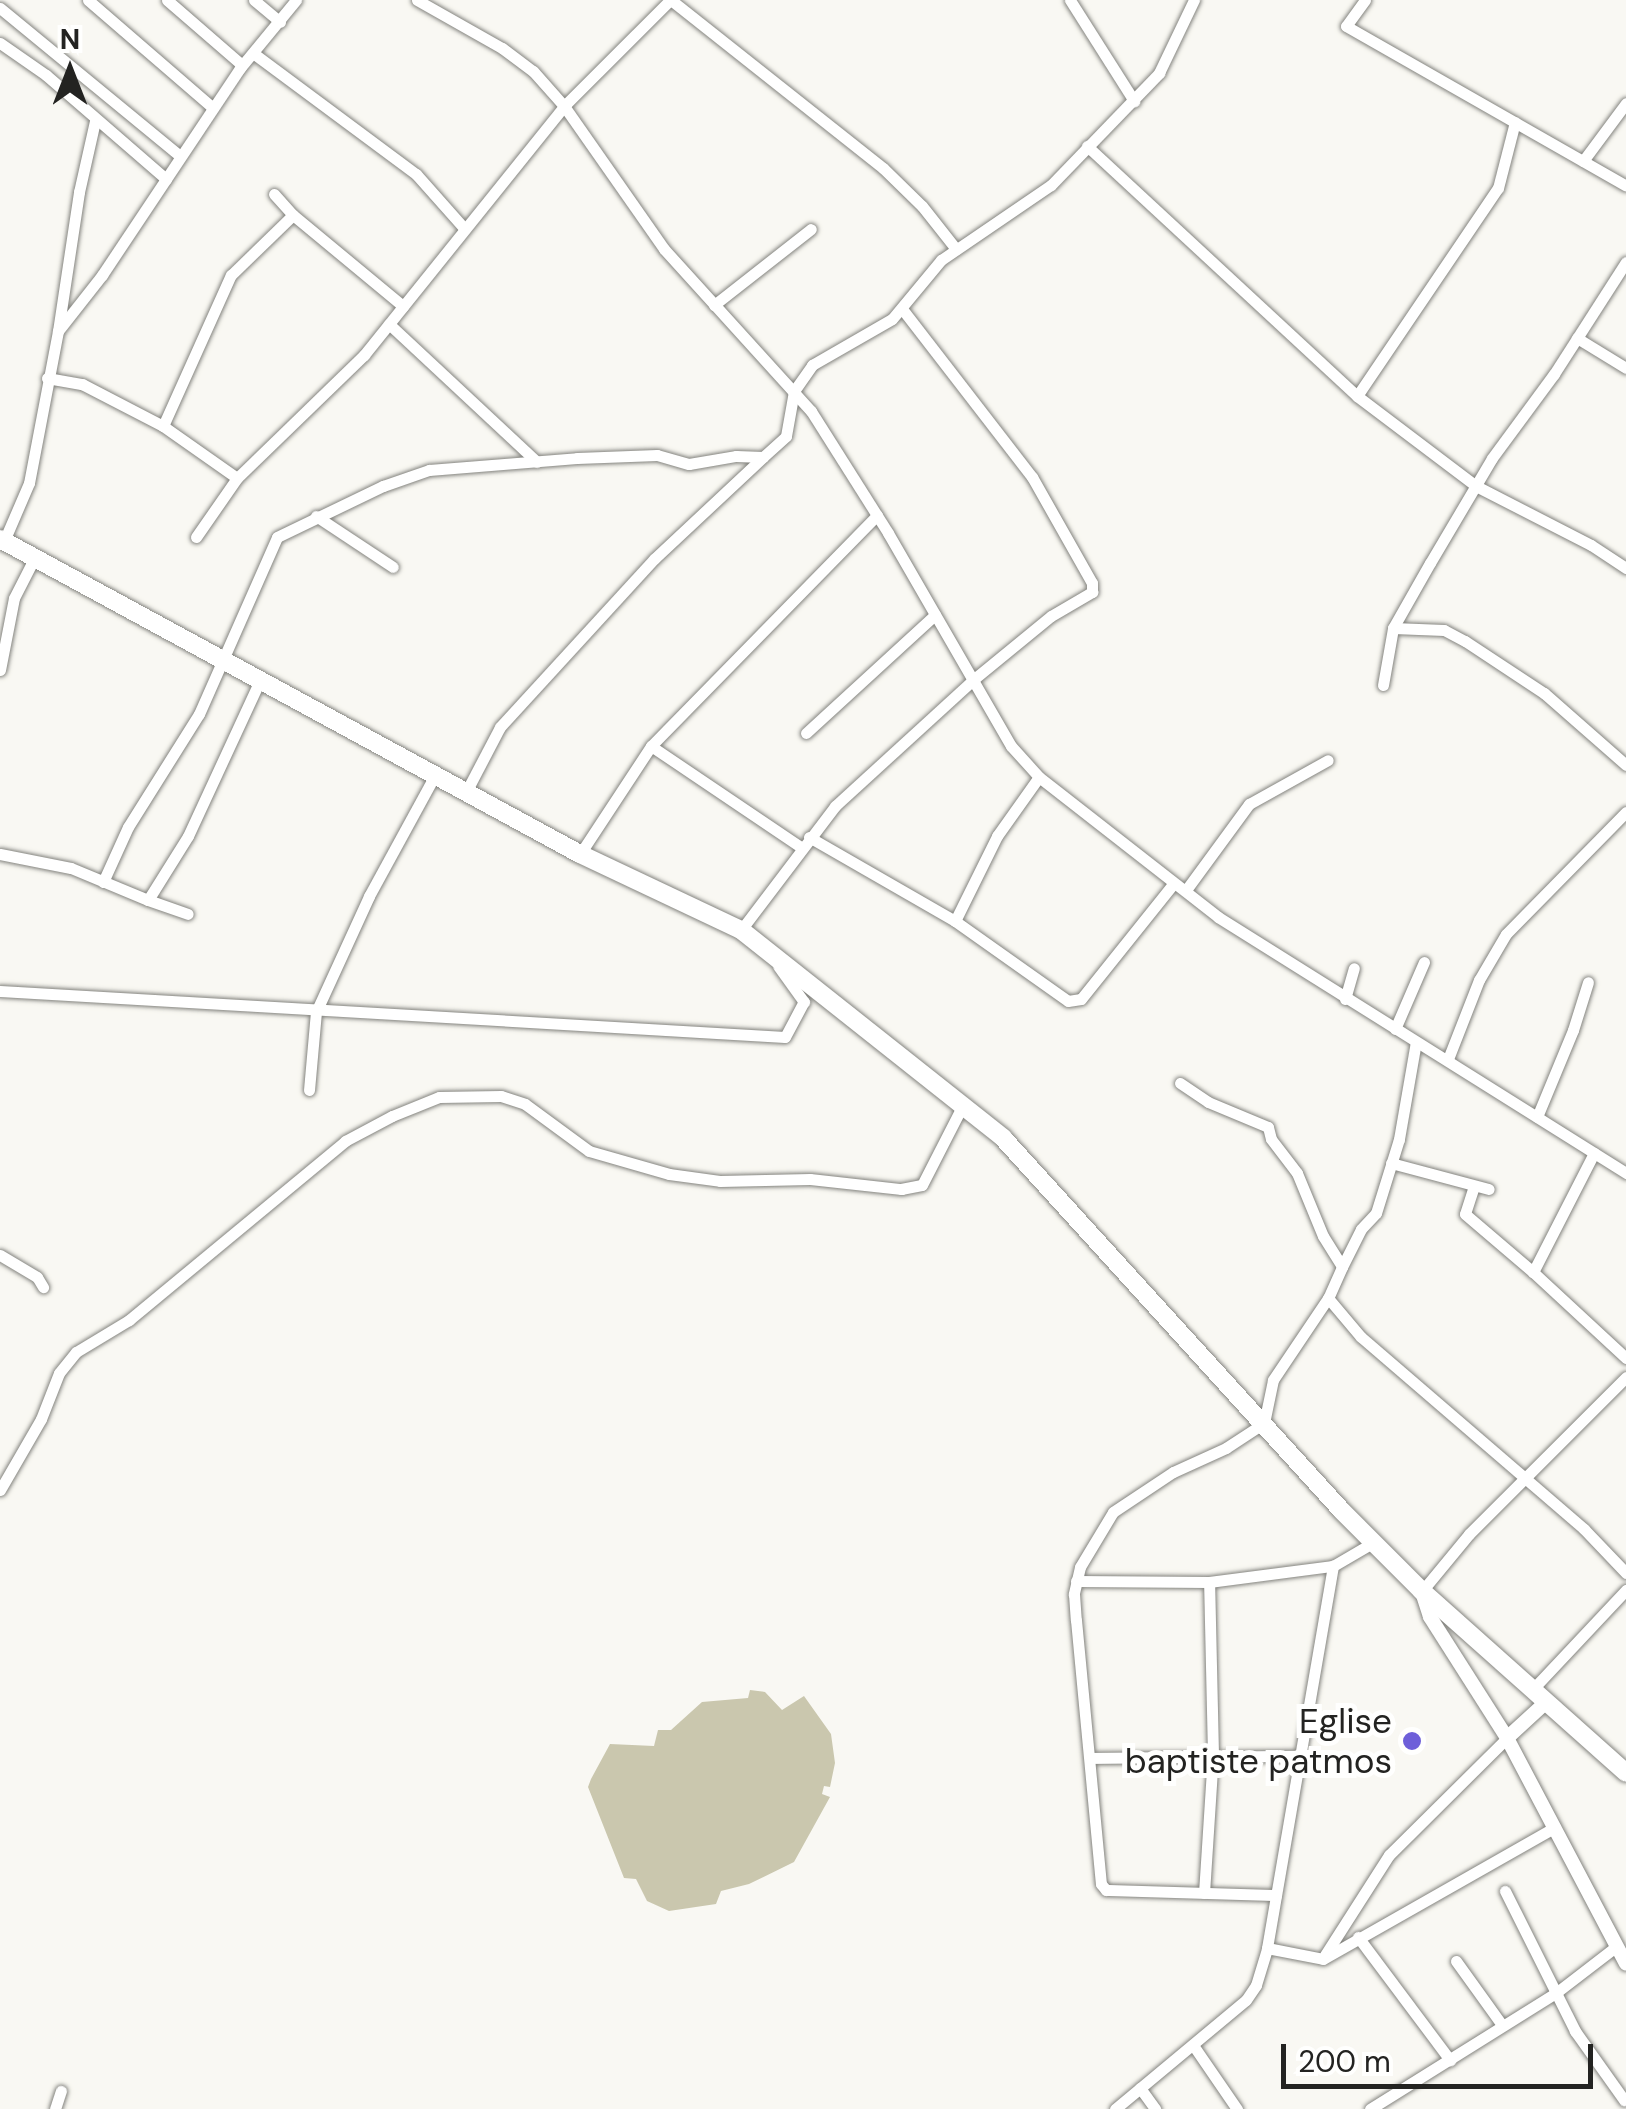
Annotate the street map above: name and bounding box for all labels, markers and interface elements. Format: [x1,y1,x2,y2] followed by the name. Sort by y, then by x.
[20,20,120,120] north arrow
[60,21,80,58] text: N
[1125,1700,1392,1782] place label: Eglise baptiste patmos
[1401,1730,1423,1752] marker: Eglise baptiste patmos
[1286,2024,1598,2086] scale bar
[1298,2042,1391,2081] text: 200 m

